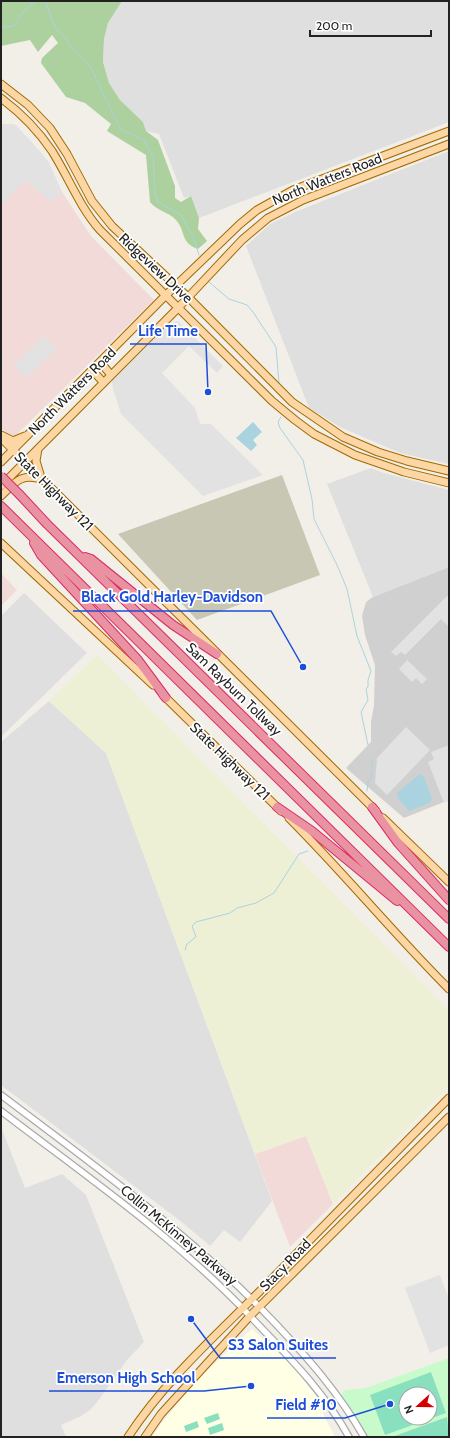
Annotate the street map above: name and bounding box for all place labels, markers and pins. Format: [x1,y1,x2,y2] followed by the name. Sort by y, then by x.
[130,317,206,344] callout: Life Time
[73,584,271,611] callout: Black Gold Harley-Davidson
[220,1331,336,1358] callout: S3 Salon Suites
[49,1364,204,1391] callout: Emerson High School
[267,1391,345,1418] callout: Field #10

